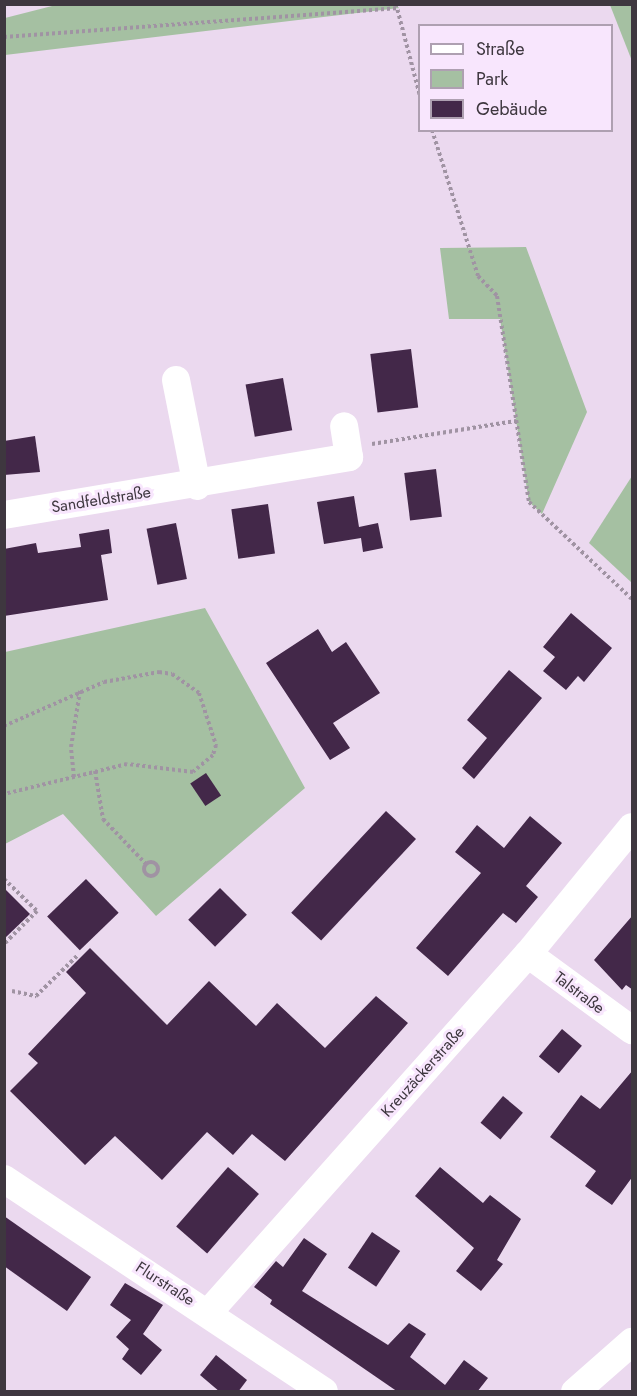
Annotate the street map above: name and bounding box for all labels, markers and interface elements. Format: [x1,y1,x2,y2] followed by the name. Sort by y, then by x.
[418,24,613,132] legend
[476,36,524,62] text: Straße
[476,66,508,92] text: Park
[476,96,547,122] text: Gebäude
[50,483,152,517] street label: Sandfeldstraße
[550,968,608,1018] street label: Talstraße
[377,1023,469,1121] street label: Kreuzäckerstraße
[132,1258,198,1310] street label: Flurstraße

